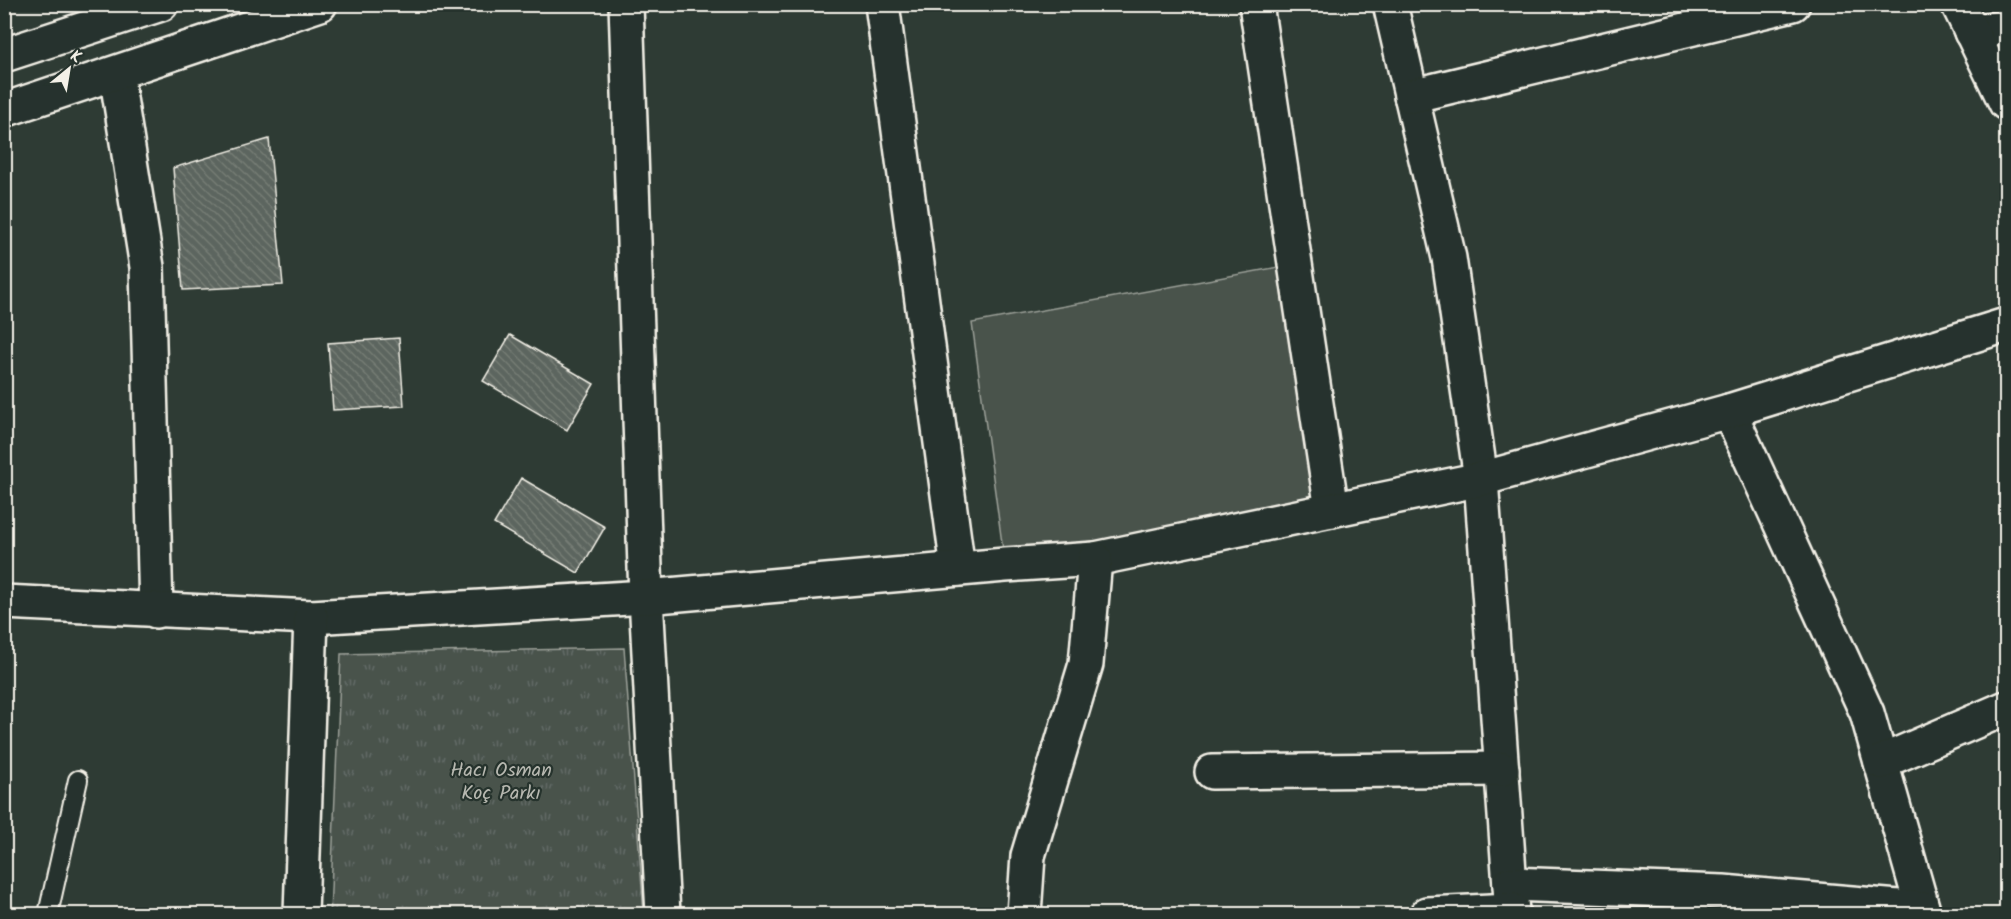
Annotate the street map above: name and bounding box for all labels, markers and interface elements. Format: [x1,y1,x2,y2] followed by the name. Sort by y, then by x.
[39,39,99,99] north arrow
[65,44,86,71] text: K
[450,755,552,810] park label: Hacı Osman Koç Parkı

